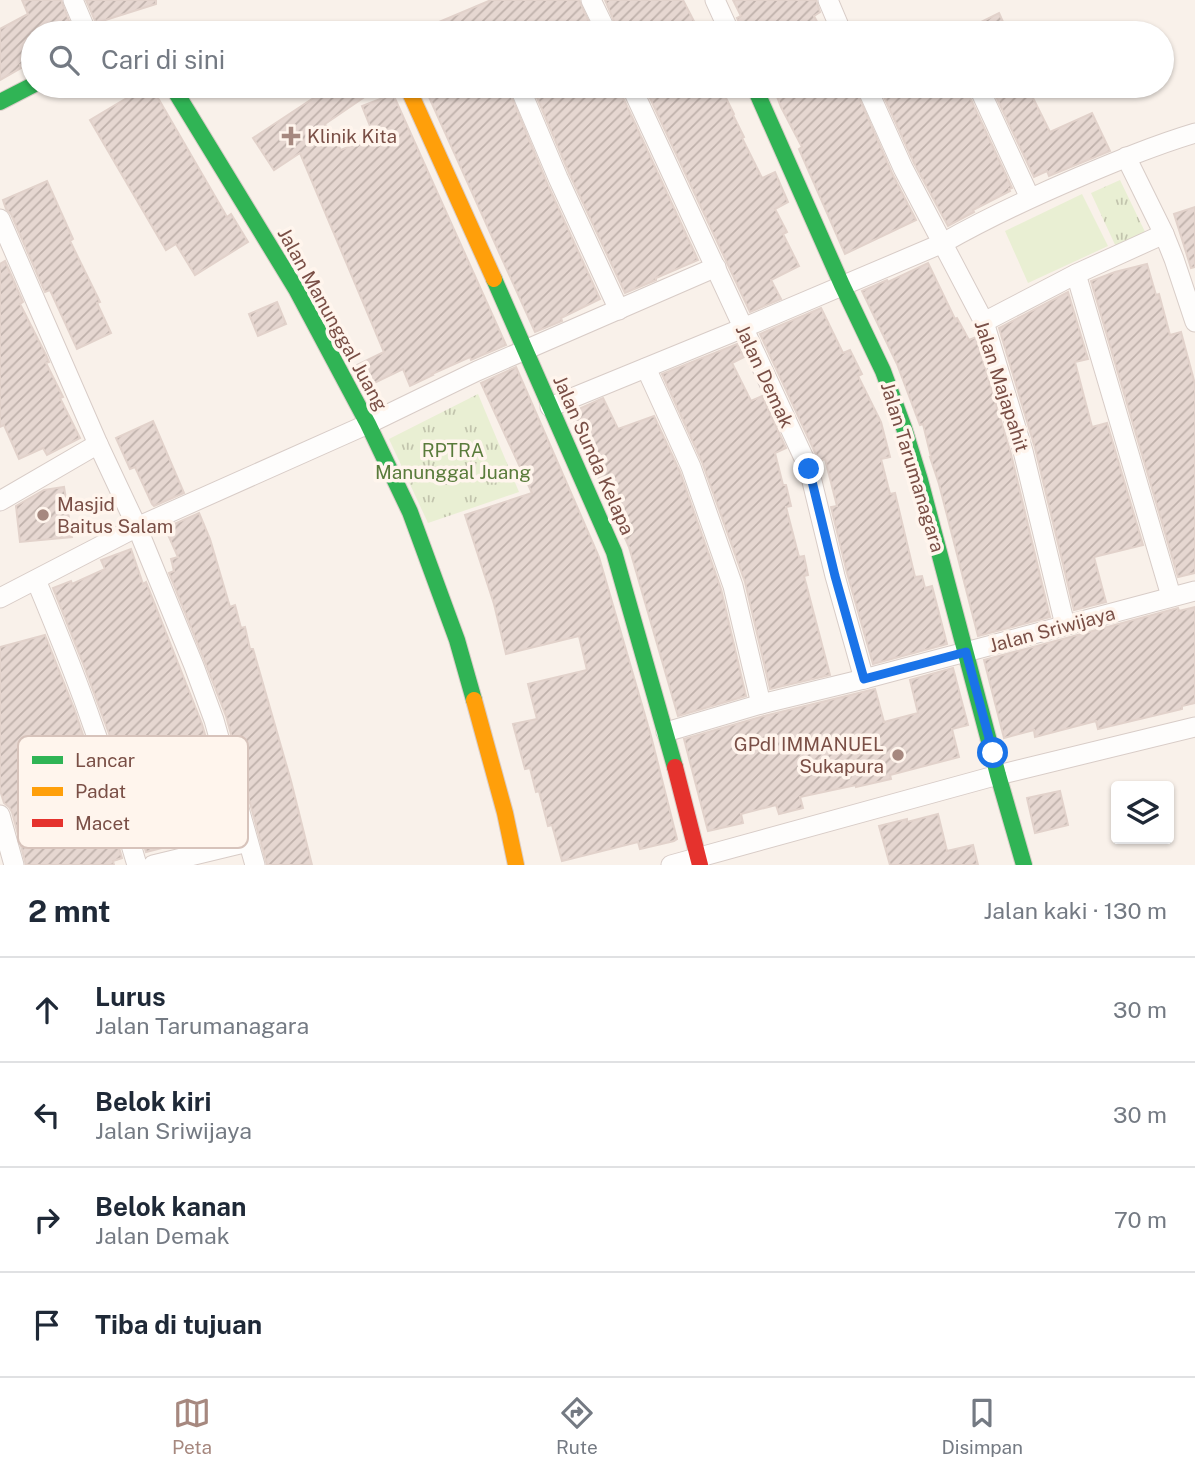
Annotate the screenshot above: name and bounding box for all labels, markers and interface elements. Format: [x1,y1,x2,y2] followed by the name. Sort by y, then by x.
[21,21,1174,98] search box
[45,41,83,79] icon: search
[101,44,225,75] text: Cari di sini
[307,125,397,147] place label: Klinik Kita
[281,126,301,146] marker: Klinik Kita
[274,224,393,414] street label: Jalan Manunggal Juang
[970,317,1034,455] street label: Jalan Majapahit
[732,321,799,431] street label: Jalan Demak
[549,372,639,538] street label: Jalan Sunda Kelapa
[877,379,949,555] street label: Jalan Tarumanagara
[375,439,531,483] park label: RPTRA Manunggal Juang
[793,453,824,484] route end
[57,493,173,537] place label: Masjid Baitus Salam
[35,507,51,523] marker: Masjid Baitus Salam
[987,602,1117,656] street label: Jalan Sriwijaya
[734,733,884,777] place label: GPdI IMMANUEL Sukapura
[18,736,248,848] legend
[977,737,1008,768] route start
[890,747,906,763] marker: GPdI IMMANUEL Sukapura
[75,749,135,771] text: Lancar
[75,780,126,802] text: Padat
[1111,781,1174,844] map controls
[1111,781,1174,844] button: layers
[75,812,130,834] text: Macet
[28,893,110,929] text: 2 mnt
[983,897,1167,924] text: Jalan kaki · 130 m
[95,981,166,1012] text: Lurus
[28,991,66,1029] icon: ahead
[1113,996,1167,1023] text: 30 m
[95,1012,309,1039] text: Jalan Tarumanagara
[95,1086,211,1117] text: Belok kiri
[28,1096,66,1134] icon: left
[1113,1101,1167,1128] text: 30 m
[95,1117,252,1144] text: Jalan Sriwijaya
[95,1191,246,1222] text: Belok kanan
[28,1201,66,1239] icon: right
[1114,1206,1167,1233] text: 70 m
[95,1222,230,1249] text: Jalan Demak
[28,1306,66,1344] icon: arrive
[95,1309,262,1340] text: Tiba di tujuan
[172,1394,212,1458] tab: Peta
[556,1394,598,1458] tab: Rute
[942,1394,1023,1458] tab: Disimpan

